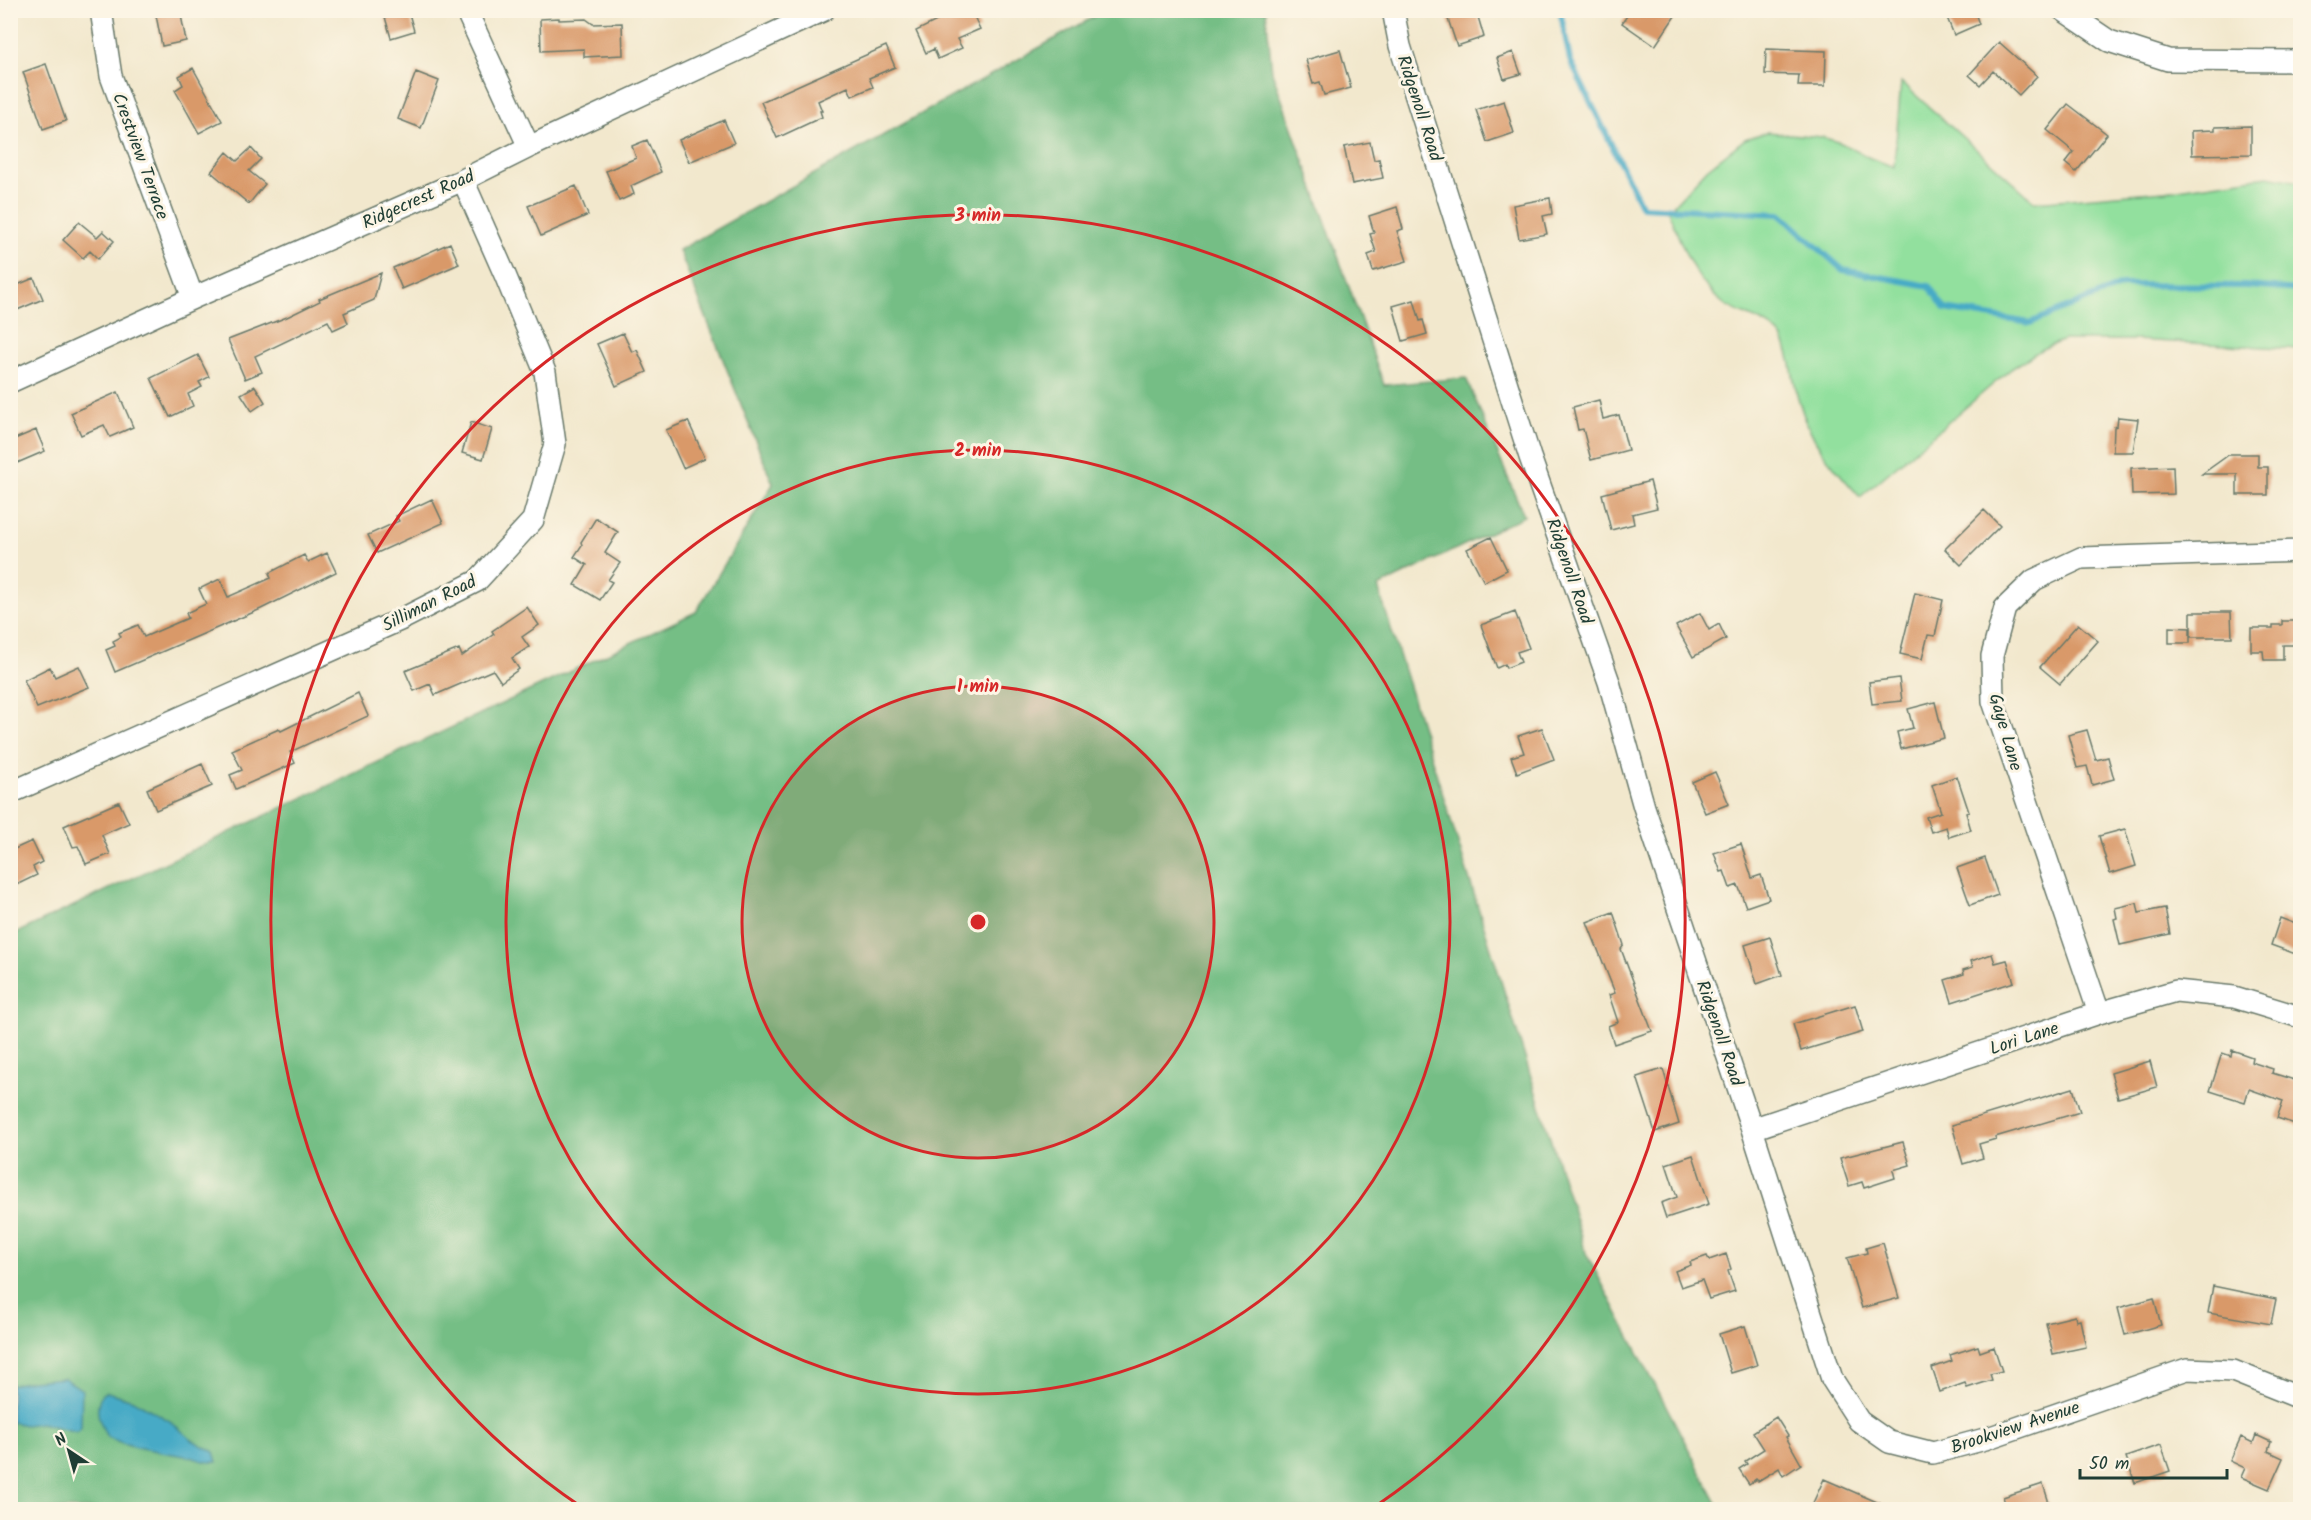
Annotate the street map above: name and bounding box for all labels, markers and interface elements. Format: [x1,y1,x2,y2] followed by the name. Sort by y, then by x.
[1388,52,1450,166] street label: Ridgenoll Road
[103,89,176,224] street label: Crestview Terrace
[358,162,480,238] street label: Ridgecrest Road
[954,202,1001,231] text: 3 min
[955,437,1001,466] text: 2 min
[1537,515,1601,629] street label: Ridgenoll Road
[377,568,483,641] street label: Silliman Road
[957,673,999,702] text: 1 min
[1980,690,2029,774] street label: Gaye Lane
[968,912,988,932] centre of rings
[1687,977,1751,1091] street label: Ridgenoll Road
[1986,1015,2063,1064] street label: Lori Lane
[1947,1394,2084,1463] street label: Brookview Avenue
[39,1421,99,1481] north arrow
[50,1427,73,1453] text: N
[2080,1442,2227,1480] scale bar
[2089,1450,2129,1479] text: 50 m

